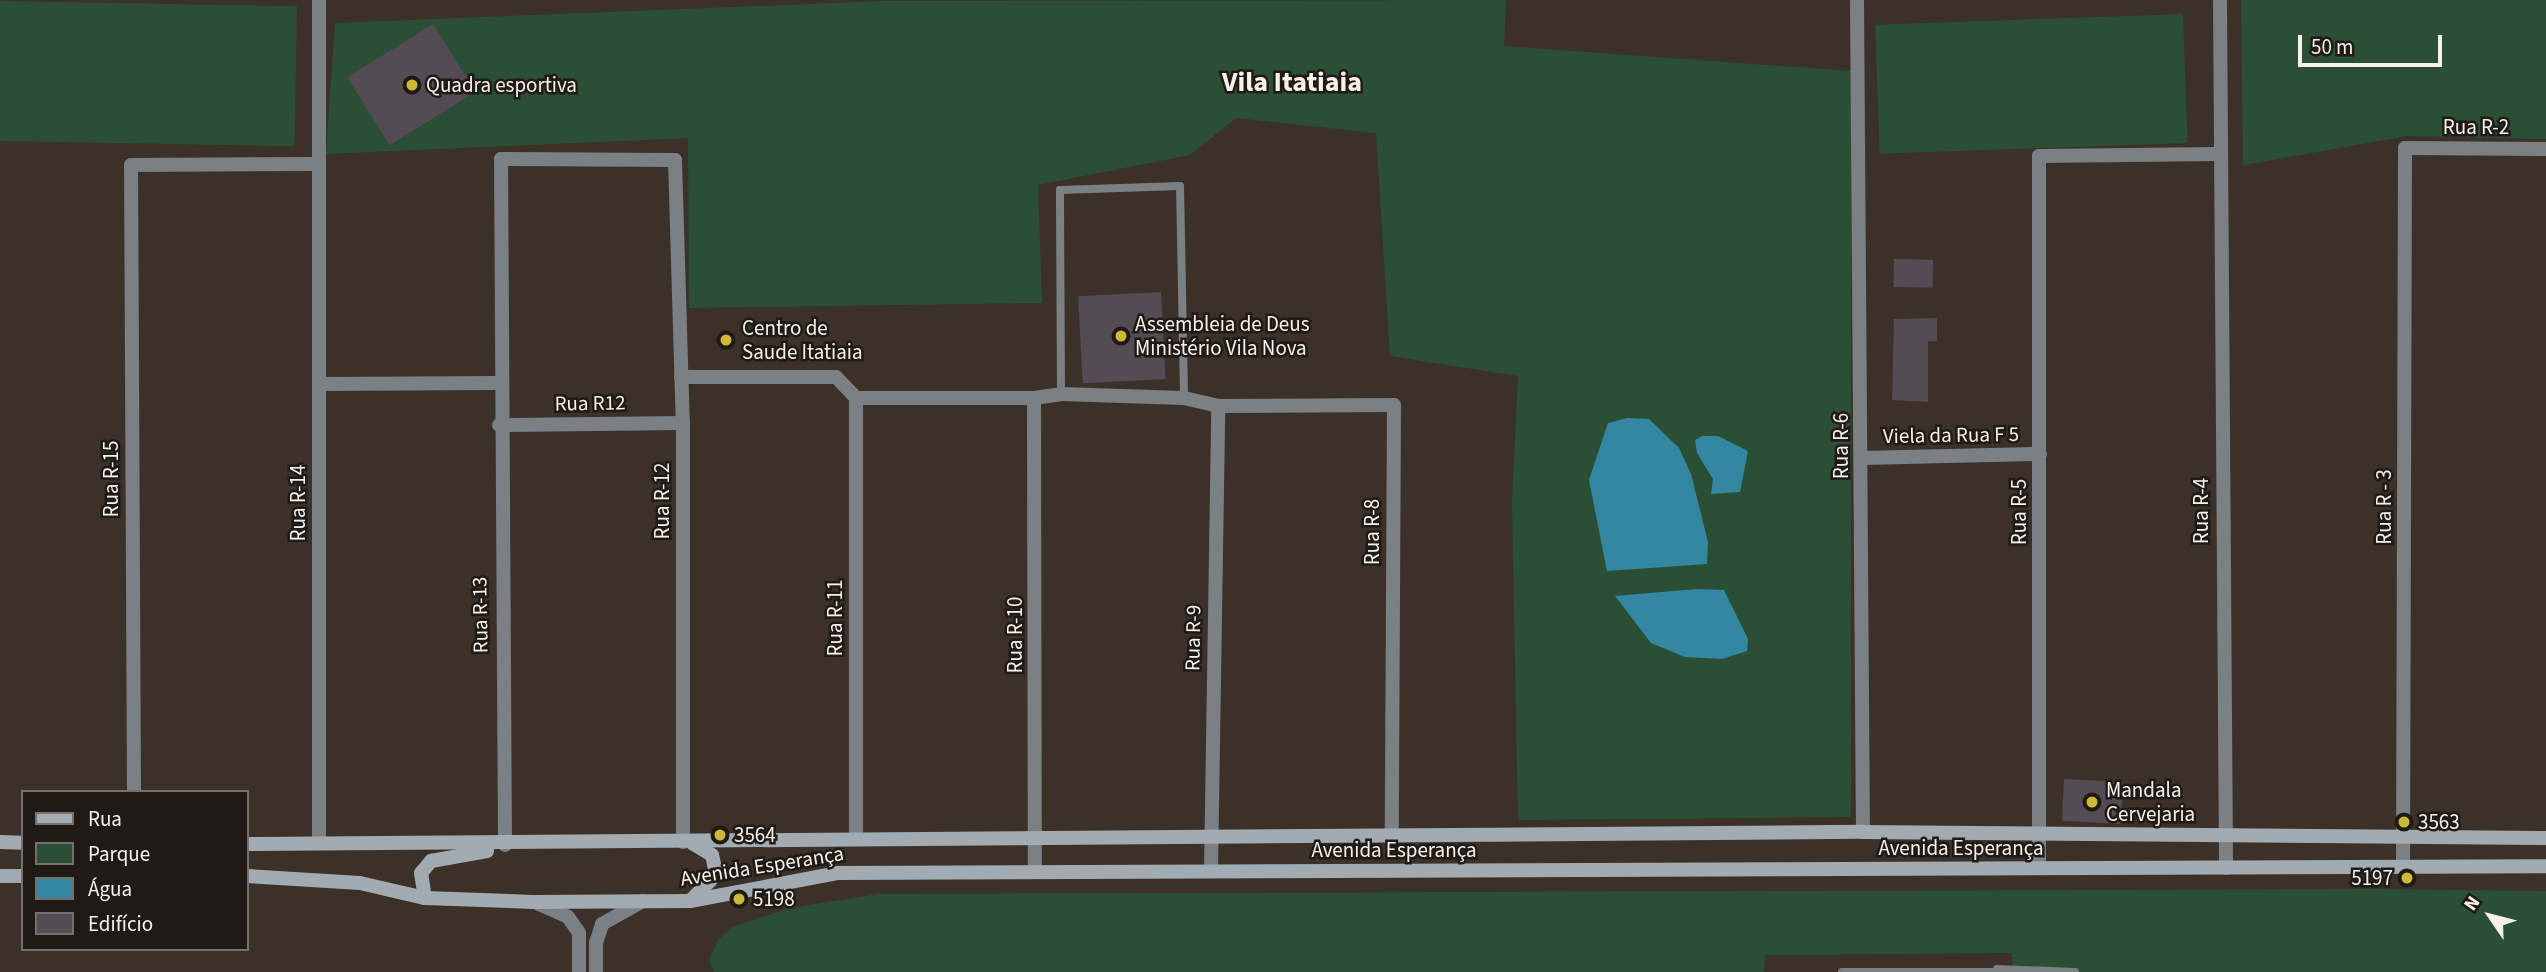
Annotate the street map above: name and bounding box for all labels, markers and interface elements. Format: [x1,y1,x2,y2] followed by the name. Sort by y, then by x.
[2301,21,2444,65] scale bar
[2311,32,2353,62] text: 50 m
[1222,65,1362,99] district label: Vila Itatiaia
[426,72,577,98] place label: Quadra esportiva
[404,77,420,93] marker: Quadra esportiva
[2443,114,2509,140] street label: Rua R-2
[1135,311,1309,361] place label: Assembleia de Deus Ministério Vila Nova
[742,315,863,365] place label: Centro de Saude Itatiaia
[1113,328,1129,344] marker: Assembleia de Deus Ministério Vila Nova
[716,330,736,350] marker: Centro de Saude Itatiaia
[554,390,626,416] street label: Rua R12
[1828,413,1854,479] street label: Rua R-6
[1883,421,2019,449] street label: Viela da Rua F 5
[98,441,124,517] street label: Rua R-15
[649,463,675,539] street label: Rua R-12
[285,465,311,541] street label: Rua R-14
[2371,469,2397,545] street label: Rua R - 3
[2188,478,2214,544] street label: Rua R-4
[2006,479,2032,545] street label: Rua R-5
[1359,499,1385,565] street label: Rua R-8
[467,576,493,654] street label: Rua R-13
[822,580,848,656] street label: Rua R-11
[1002,597,1028,673] street label: Rua R-10
[1180,605,1206,671] street label: Rua R-9
[2106,777,2195,827] place label: Mandala Cervejaria
[21,790,248,951] legend
[2084,794,2100,810] marker: Mandala Cervejaria
[88,804,122,834] text: Rua
[2418,809,2460,835] place label: 3563
[2396,814,2412,830] marker: 3563
[734,822,776,848] place label: 3564
[712,827,728,843] marker: 3564
[1878,835,2044,861] street label: Avenida Esperança
[1311,837,1477,863] street label: Avenida Esperança
[88,839,150,869] text: Parque
[678,841,846,891] street label: Avenida Esperança
[2351,865,2393,891] place label: 5197
[2399,870,2415,886] marker: 5197
[88,874,132,904] text: Água
[2455,881,2525,951] north arrow
[753,886,795,912] place label: 5198
[731,891,747,907] marker: 5198
[2458,891,2487,917] text: N
[88,909,153,939] text: Edifício

